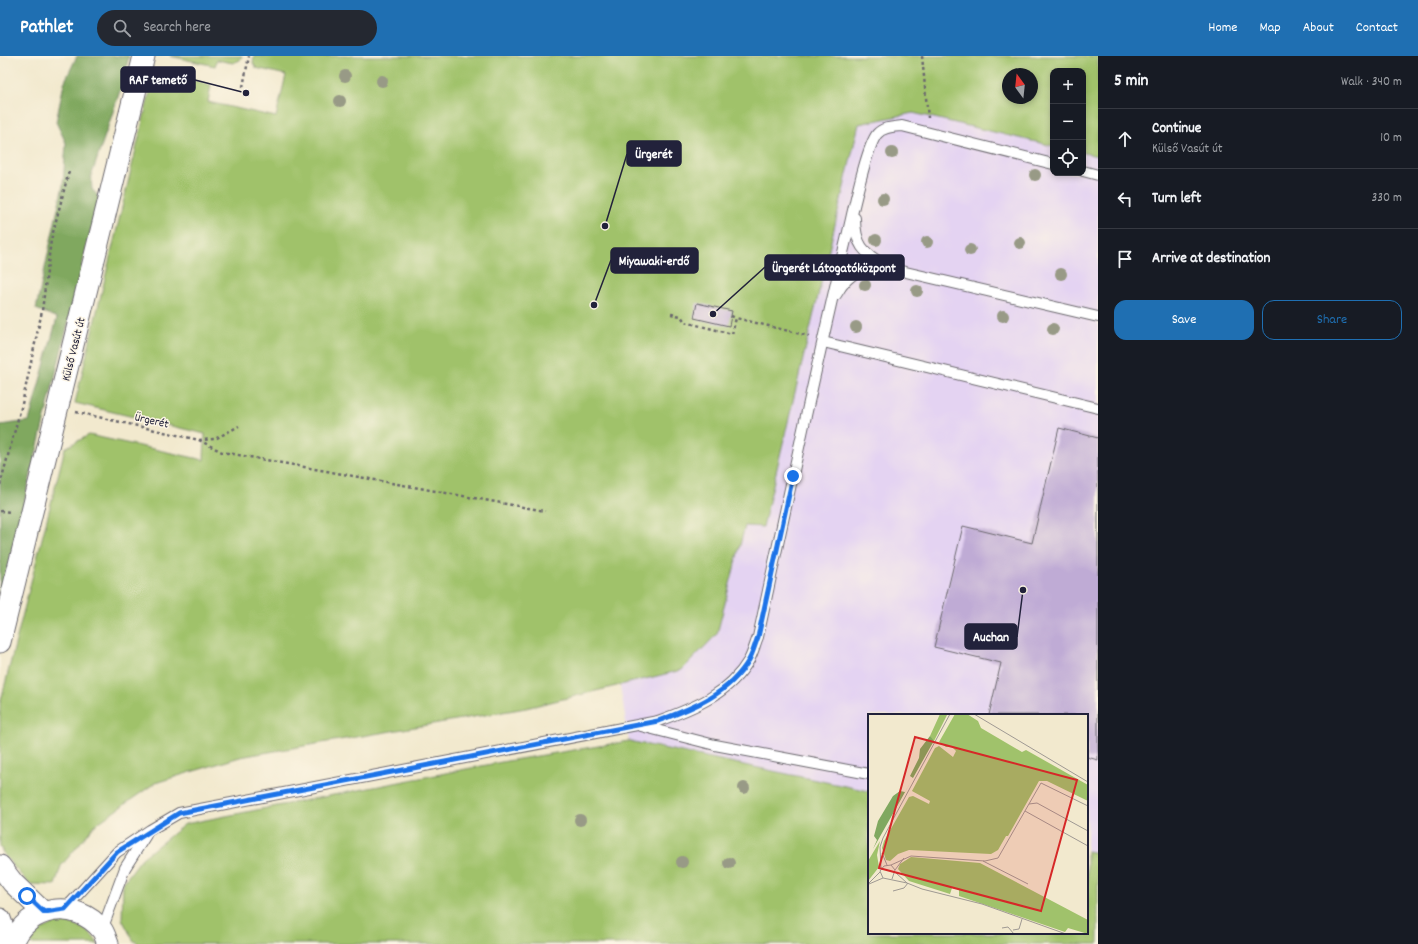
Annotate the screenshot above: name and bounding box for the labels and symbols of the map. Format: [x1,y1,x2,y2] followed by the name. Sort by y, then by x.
[121,67,195,92] callout: RAF temető
[1002,68,1038,104] north arrow
[129,72,188,91] text: RAF temető
[627,141,681,166] callout: Ürgerét
[635,146,673,165] text: Ürgerét
[611,248,698,273] callout: Miyawaki-erdő
[619,253,690,272] text: Miyawaki-erdő
[765,255,904,280] callout: Ürgerét Látogatóközpont
[772,260,896,279] text: Ürgerét Látogatóközpont
[58,315,91,383] street label: Külső Vasút út
[133,409,171,434] street label: Ürgerét
[784,467,802,485] route end
[965,624,1017,649] callout: Auchan
[973,629,1009,648] text: Auchan
[868,714,1088,934] inset map
[18,887,36,905] route start

